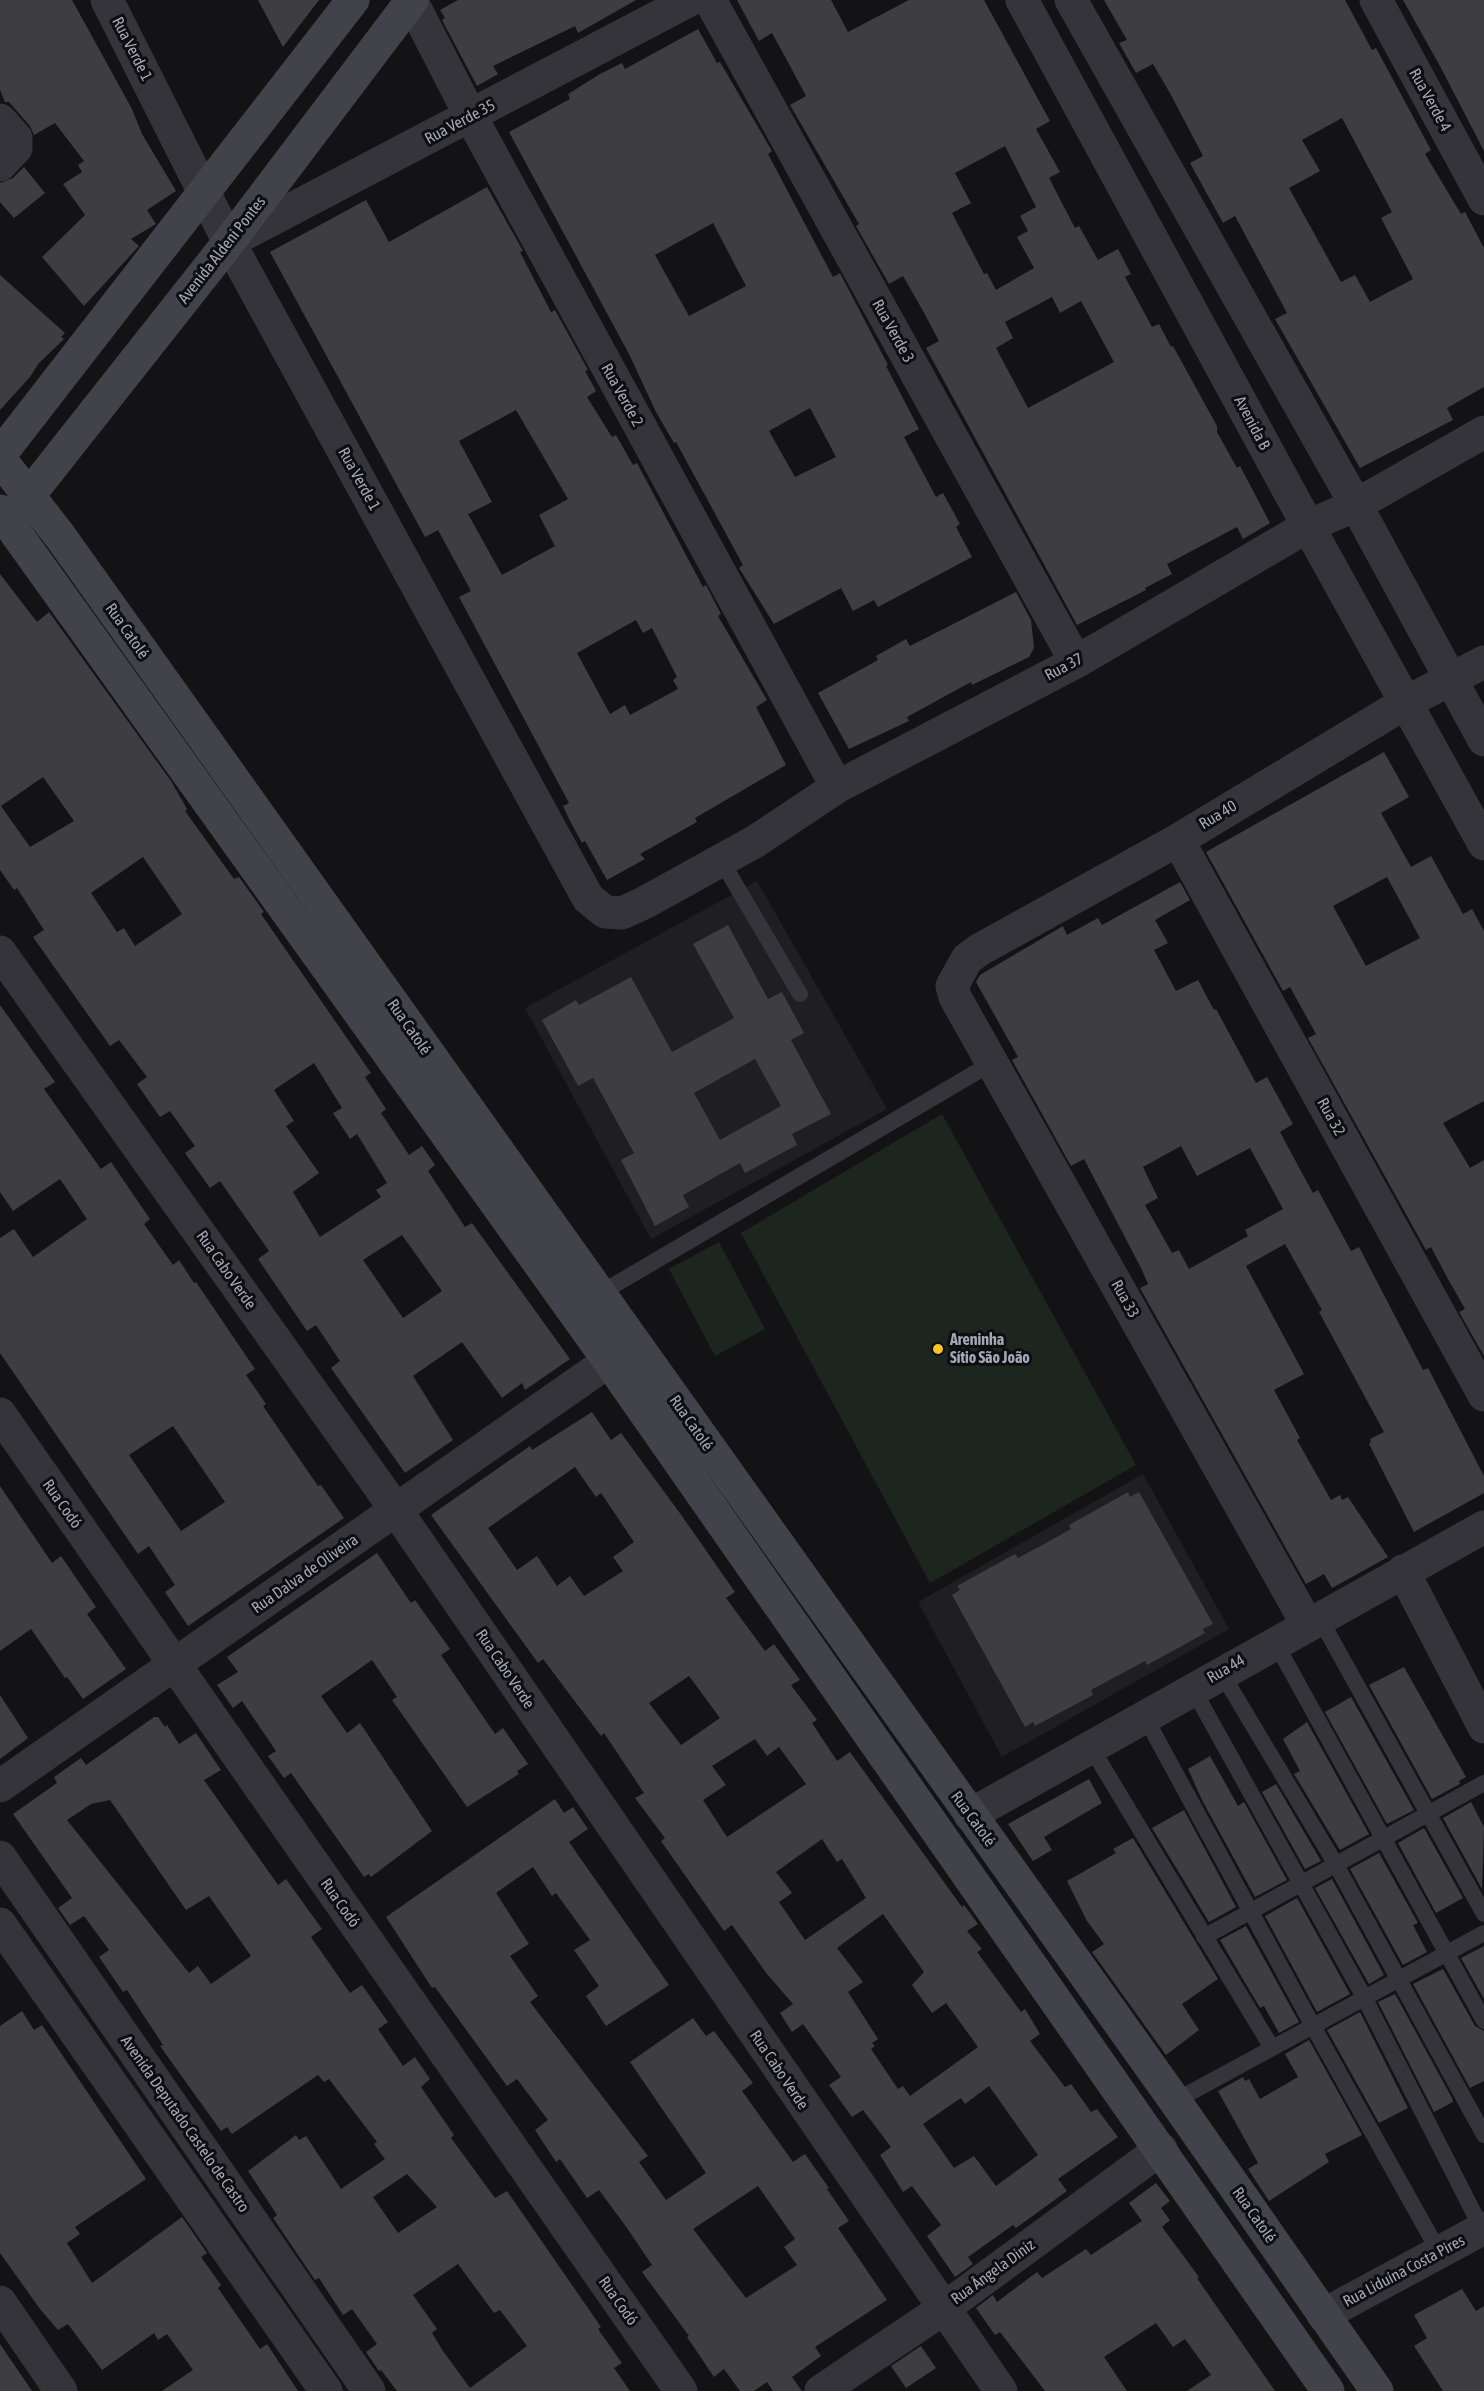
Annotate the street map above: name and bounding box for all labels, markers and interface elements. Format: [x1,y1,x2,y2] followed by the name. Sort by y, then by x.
[108,14,156,84] street label: Rua Verde 1
[1405,65,1455,135] street label: Rua Verde 4
[422,95,498,149] street label: Rua Verde 35
[174,193,270,307] street label: Avenida Aldeni Pontes
[868,296,918,366] street label: Rua Verde 3
[597,360,647,430] street label: Rua Verde 2
[1230,393,1274,453] street label: Avenida B
[334,444,384,514] street label: Rua Verde 1
[101,600,153,662] street label: Rua Catolé
[1042,649,1086,685] street label: Rua 37
[1196,796,1240,834] street label: Rua 40
[383,996,435,1058] street label: Rua Catolé
[1313,1095,1349,1139] street label: Rua 32
[192,1227,260,1313] street label: Rua Cabo Verde
[1107,1277,1143,1321] street label: Rua 33
[950,1330,1030,1368] place label: Areninha Sítio São João
[931,1342,945,1356] marker: Areninha Sítio São João
[665,1392,717,1454] street label: Rua Catolé
[38,1476,86,1532] street label: Rua Codó
[248,1530,362,1618] street label: Rua Dalva de Oliveira
[471,1626,539,1712] street label: Rua Cabo Verde
[1204,1651,1248,1687] street label: Rua 44
[947,1788,999,1850] street label: Rua Catolé
[316,1875,364,1931] street label: Rua Codó
[745,2027,813,2113] street label: Rua Cabo Verde
[117,2032,253,2216] street label: Avenida Deputado Castelo de Castro
[1228,2184,1280,2246] street label: Rua Catolé
[1340,2231,1468,2311] street label: Rua Liduína Costa Pires
[948,2235,1038,2309] street label: Rua Ângela Diniz
[594,2273,642,2329] street label: Rua Codó

